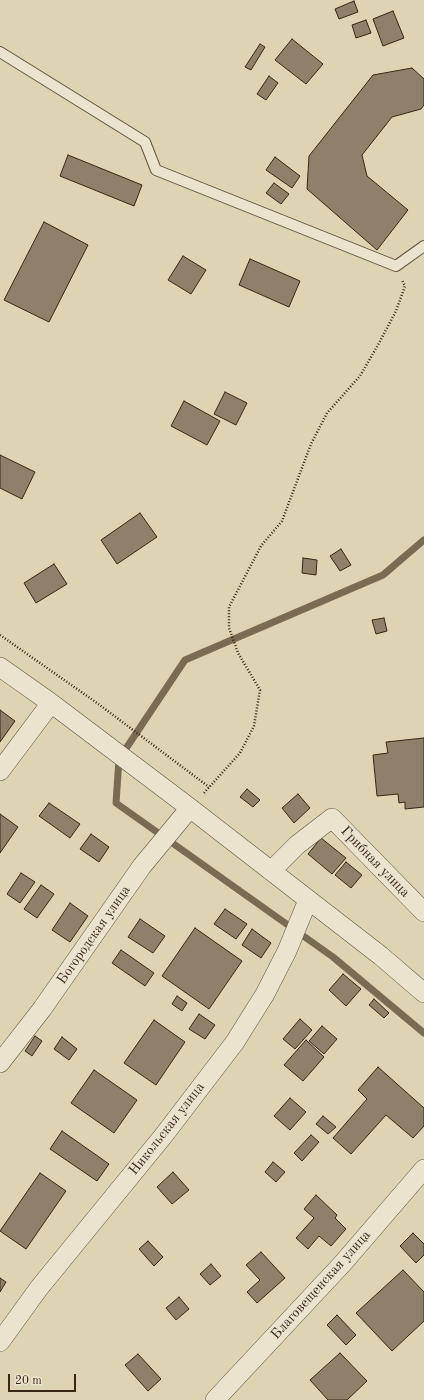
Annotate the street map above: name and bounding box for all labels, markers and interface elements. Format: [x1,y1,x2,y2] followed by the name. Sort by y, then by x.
[337,823,413,901] street label: Грибная улица
[54,882,134,988] street label: Богородская улица
[126,1079,208,1179] street label: Никольская улица
[268,1227,374,1343] street label: Благовещенская улица
[10,1366,78,1392] scale bar
[15,1375,42,1387] text: 20 m

